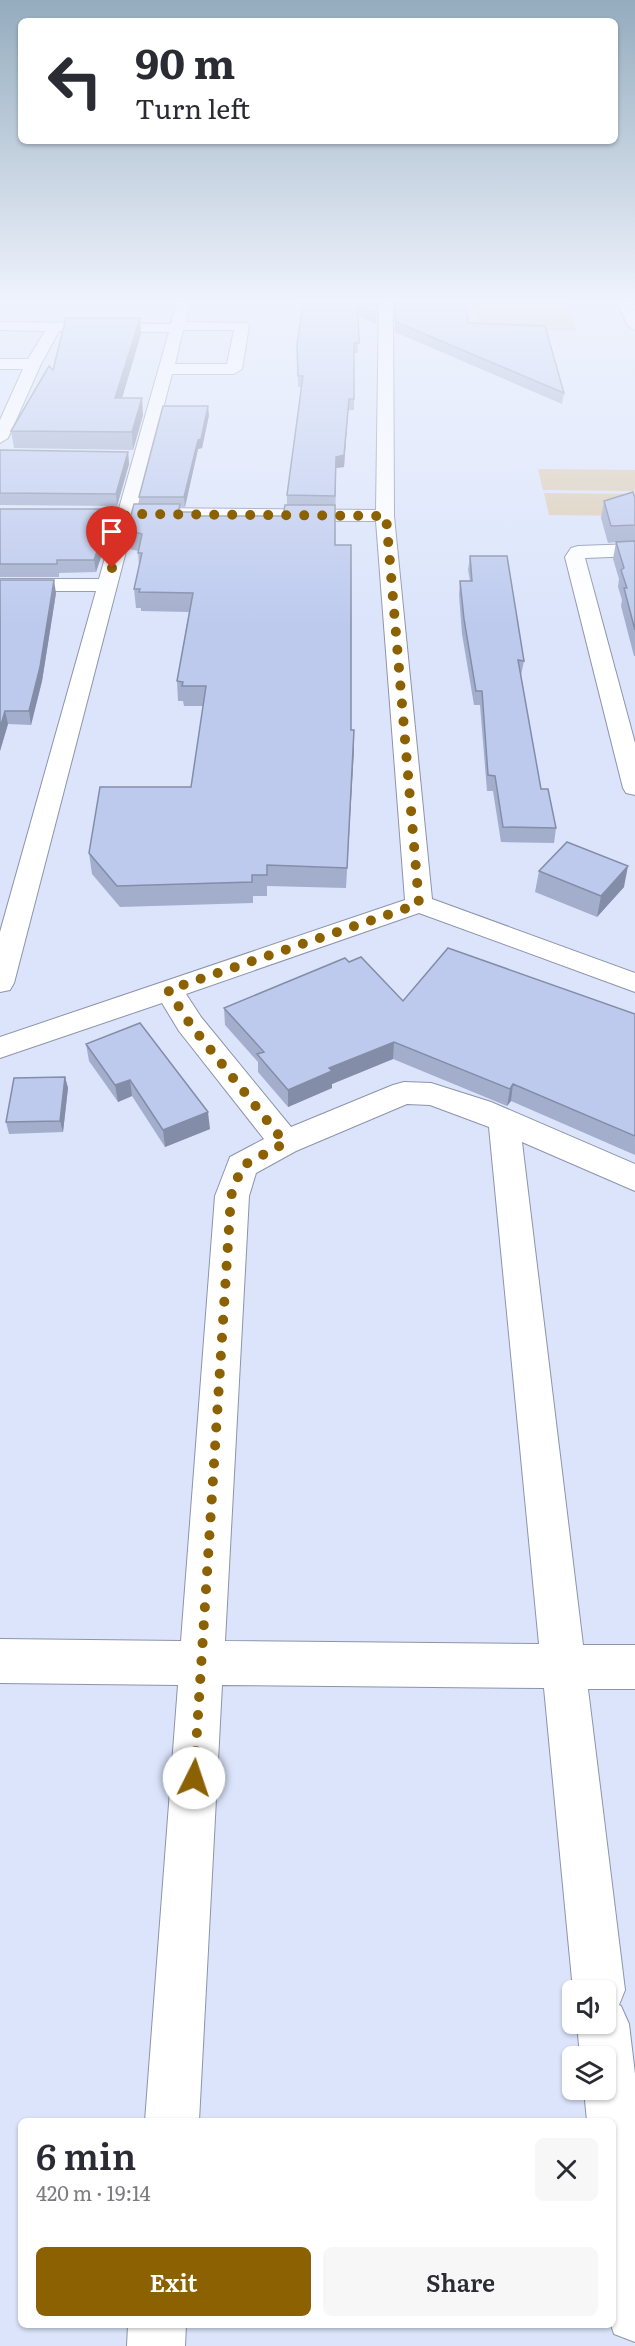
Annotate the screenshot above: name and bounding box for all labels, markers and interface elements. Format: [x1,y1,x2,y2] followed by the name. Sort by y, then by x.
[135,30,235,92] text: 90 m
[36,42,114,120] icon: left
[135,87,250,127] text: Turn left
[86,506,137,568] pin
[95,515,128,548] icon: arrive
[162,1746,226,1810] position arrow
[562,1980,616,2100] map controls
[562,1980,616,2034] button: sound
[562,2046,616,2100] button: layers
[36,2128,136,2181] text: 6 min
[535,2138,598,2201] button: close
[36,2177,150,2207] text: 420 m · 19:14
[36,2247,311,2316] button: Exit
[323,2247,598,2316] button: Share

